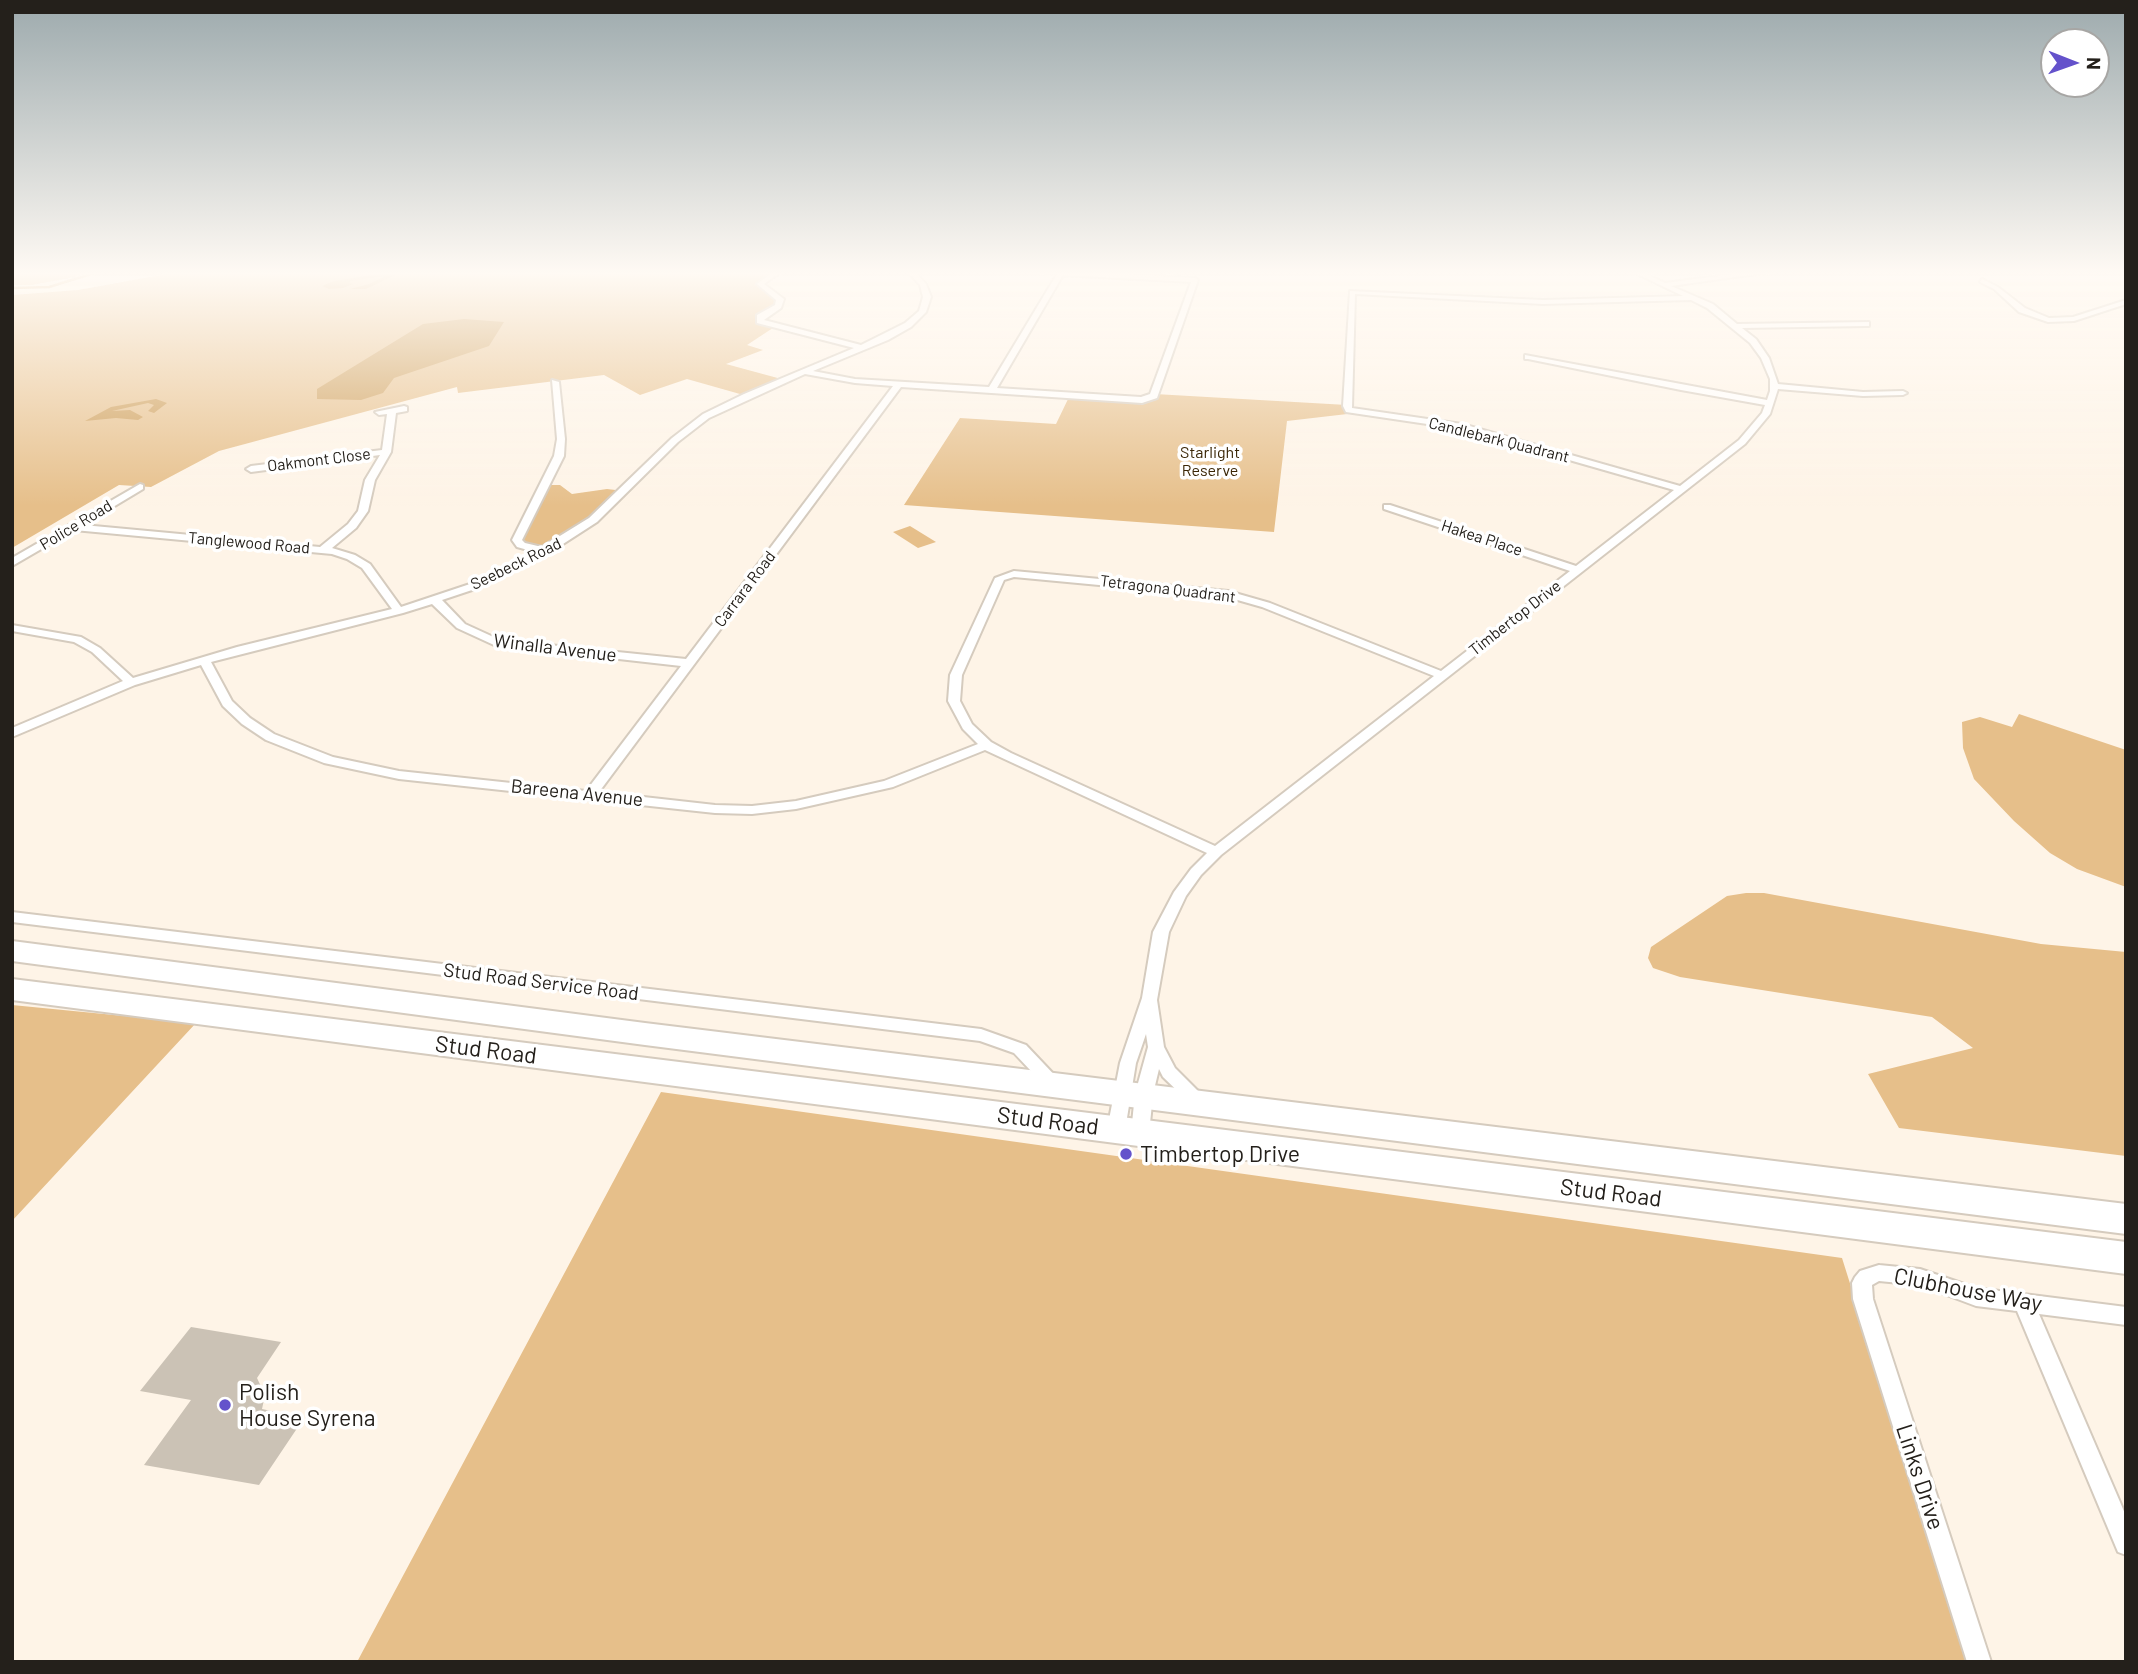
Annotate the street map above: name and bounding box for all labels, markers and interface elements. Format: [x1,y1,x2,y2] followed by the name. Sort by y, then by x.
[2040,28,2110,98] north arrow
[2083,57,2106,70] text: N
[1427,413,1571,467] street label: Candlebark Quadrant
[1180,443,1240,481] park label: Starlight Reserve
[266,444,372,476] street label: Oakmont Close
[36,496,116,554] street label: Police Road
[1439,516,1525,560] street label: Hakea Place
[187,528,311,558] street label: Tanglewood Road
[468,534,564,594] street label: Seebeck Road
[710,547,780,631] street label: Carrara Road
[1099,571,1237,607] street label: Tetragona Quadrant
[1465,576,1565,660] street label: Timbertop Drive
[492,629,618,667] street label: Winalla Avenue
[510,775,644,811] street label: Bareena Avenue
[442,959,640,1005] street label: Stud Road Service Road
[434,1030,538,1070] street label: Stud Road
[996,1101,1100,1141] street label: Stud Road
[1140,1140,1300,1168] place label: Timbertop Drive
[1118,1146,1134,1162] marker: Timbertop Drive
[1559,1173,1663,1213] street label: Stud Road
[1892,1262,2044,1318] street label: Clubhouse Way
[239,1378,376,1432] place label: Polish House Syrena
[217,1397,233,1413] marker: Polish House Syrena
[1890,1421,1950,1533] street label: Links Drive

